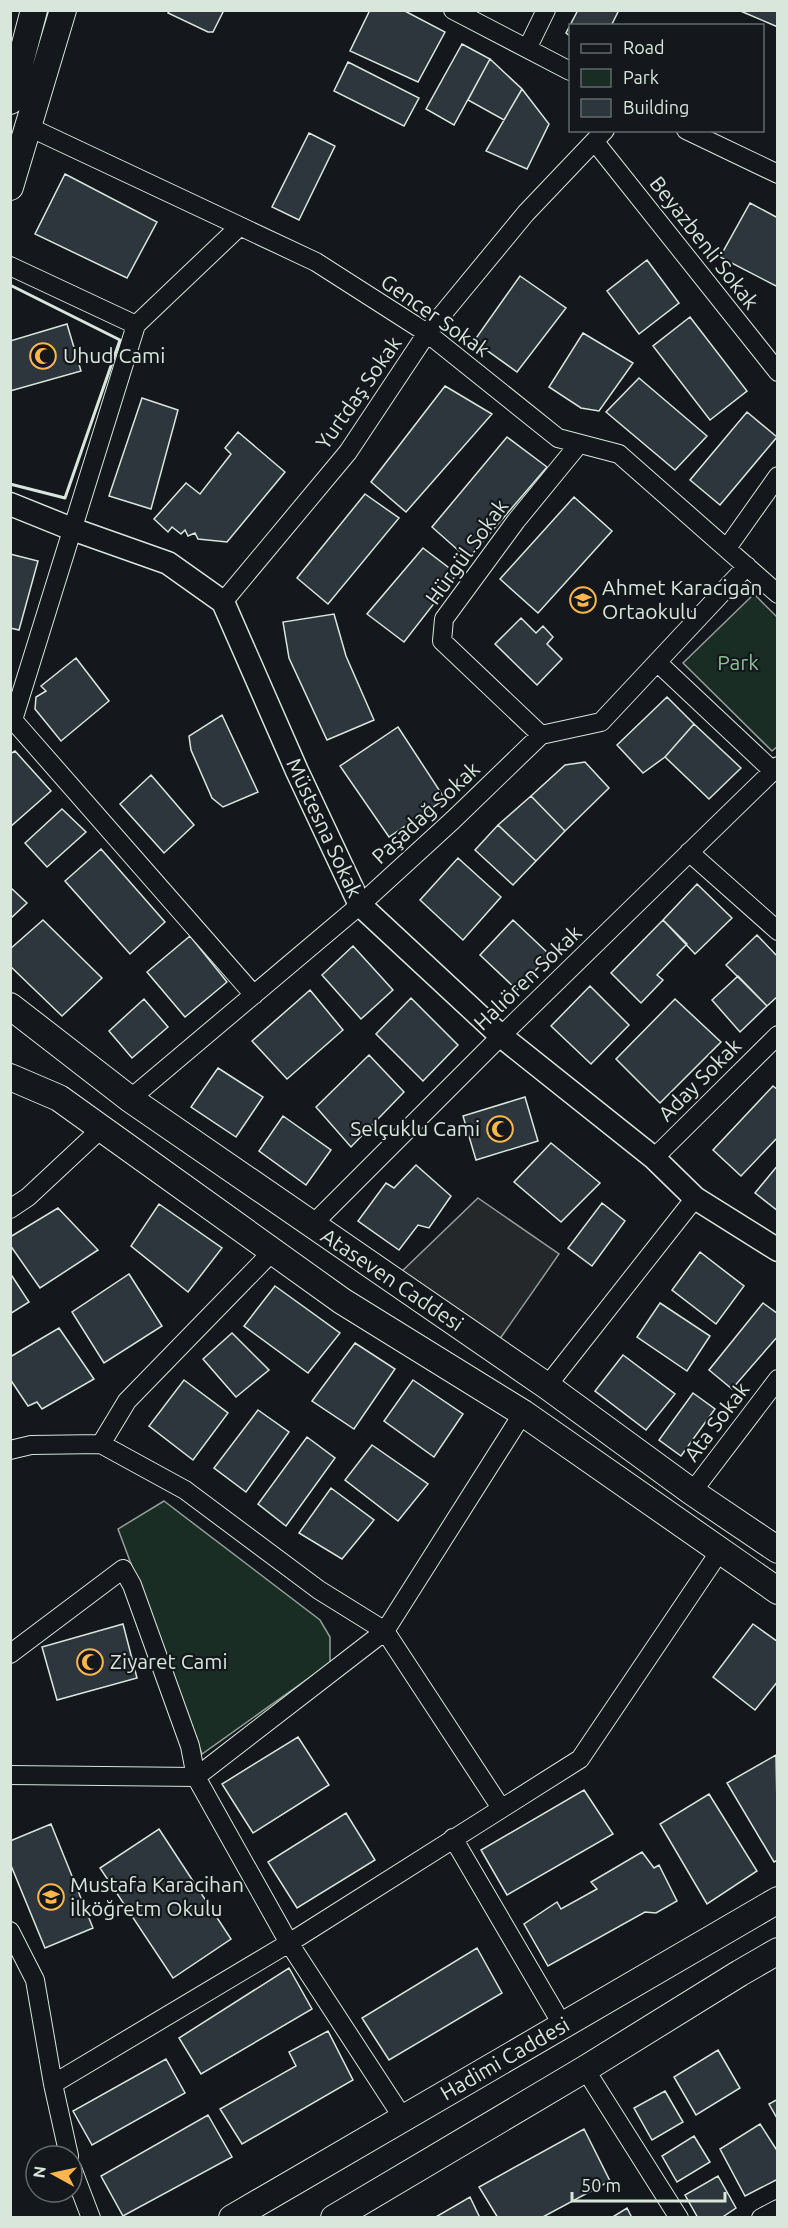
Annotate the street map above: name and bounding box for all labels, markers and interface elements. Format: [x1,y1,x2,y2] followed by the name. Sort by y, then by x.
[569,24,764,132] legend
[623,37,665,57] text: Road
[623,67,659,87] text: Park
[623,97,689,117] text: Building
[645,171,764,314] street label: Beyazbenli Sokak
[377,269,495,362] street label: Gencer Sokak
[310,331,406,453] street label: Yurtdaş Sokak
[28,341,58,371] mosque icon: Uhud Cami
[63,343,165,367] place label: Uhud Cami
[420,494,513,609] street label: Hürgül Sokak
[602,575,762,623] place label: Ahmet Karacigan Ortaokulu
[568,585,598,615] school or university icon: Ahmet Karacigan Ortaokulu
[717,650,759,674] park label: Park
[282,754,368,901] street label: Müstesna Sokak
[367,756,484,868] street label: Paşadağ Sokak
[469,920,586,1035] street label: Halıören Sokak
[653,1033,746,1126] street label: Aday Sokak
[485,1114,515,1144] mosque icon: Selçuklu Cami
[350,1116,480,1140] place label: Selçuklu Cami
[317,1223,468,1336] street label: Ataseven Caddesi
[679,1377,754,1466] street label: Ata Sokak
[75,1647,105,1677] mosque icon: Ziyaret Cami
[110,1649,228,1673] place label: Ziyaret Cami
[70,1872,244,1920] place label: Mustafa Karacihan İlköğretm Okulu
[36,1882,66,1912] school or university icon: Mustafa Karacihan İlköğretm Okulu
[436,2012,573,2105] street label: Hadimi Caddesi
[24,2144,84,2204] north arrow
[29,2165,49,2179] text: N
[572,2165,725,2203] scale bar
[581,2175,621,2195] text: 50 m

